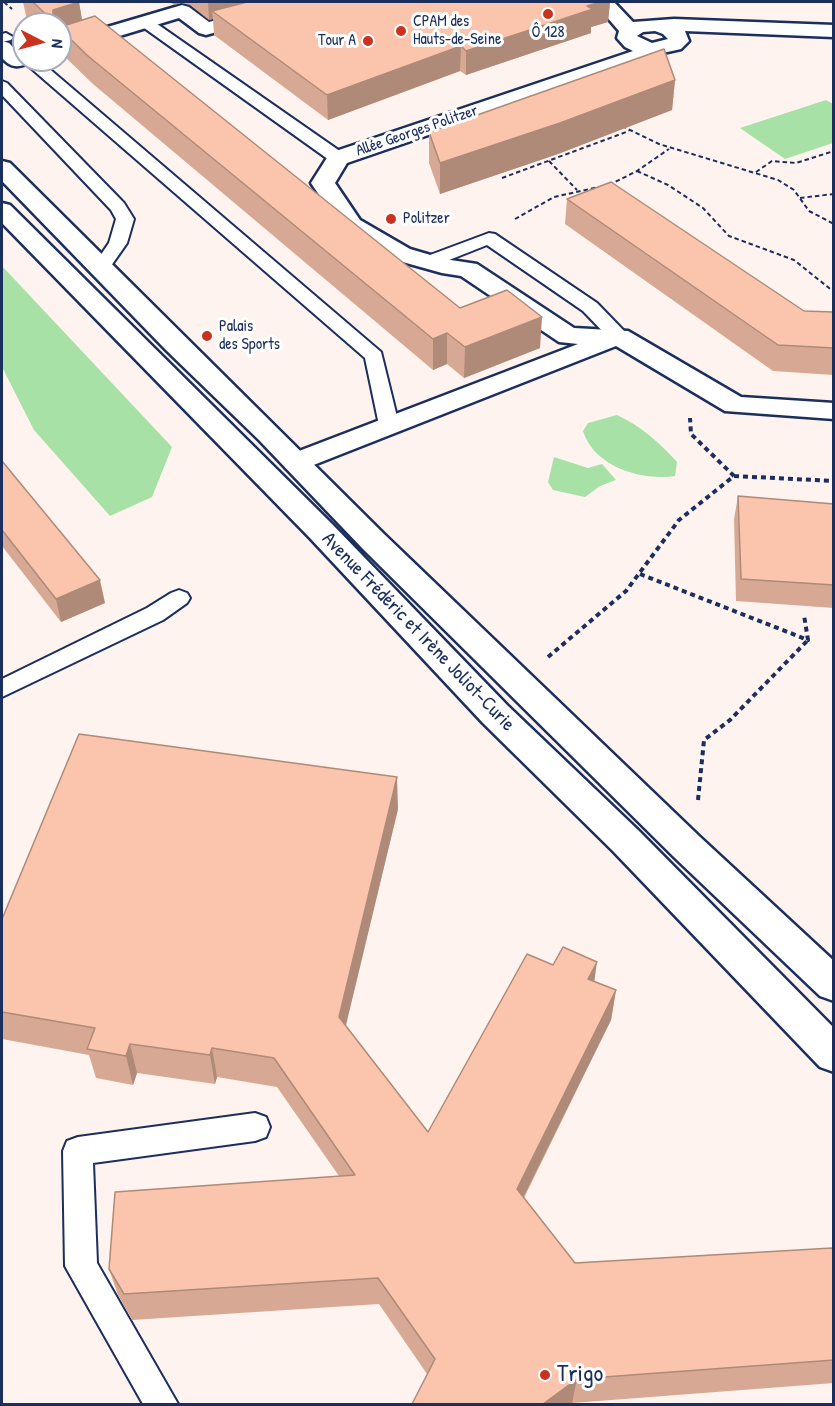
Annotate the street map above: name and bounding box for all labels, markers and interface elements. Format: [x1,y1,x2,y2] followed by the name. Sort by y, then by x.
[541,7,555,21] marker: Ô 128
[12,12,72,72] north arrow
[413,12,501,50] place label: CPAM des Hauts-de-Seine
[532,23,564,43] place label: Ô 128
[394,24,408,38] marker: CPAM des Hauts-de-Seine
[318,31,356,51] place label: Tour A
[361,34,375,48] marker: Tour A
[47,38,69,49] text: N
[353,101,481,161] street label: Allée Georges Politzer
[403,209,450,229] place label: Politzer
[384,212,398,226] marker: Politzer
[219,317,280,355] place label: Palais des Sports
[200,329,214,343] marker: Palais des Sports
[316,527,520,737] street label: Avenue Frédéric et Irène Joliot-Curie
[557,1361,603,1389] place label: Trigo
[538,1368,552,1382] marker: Trigo

